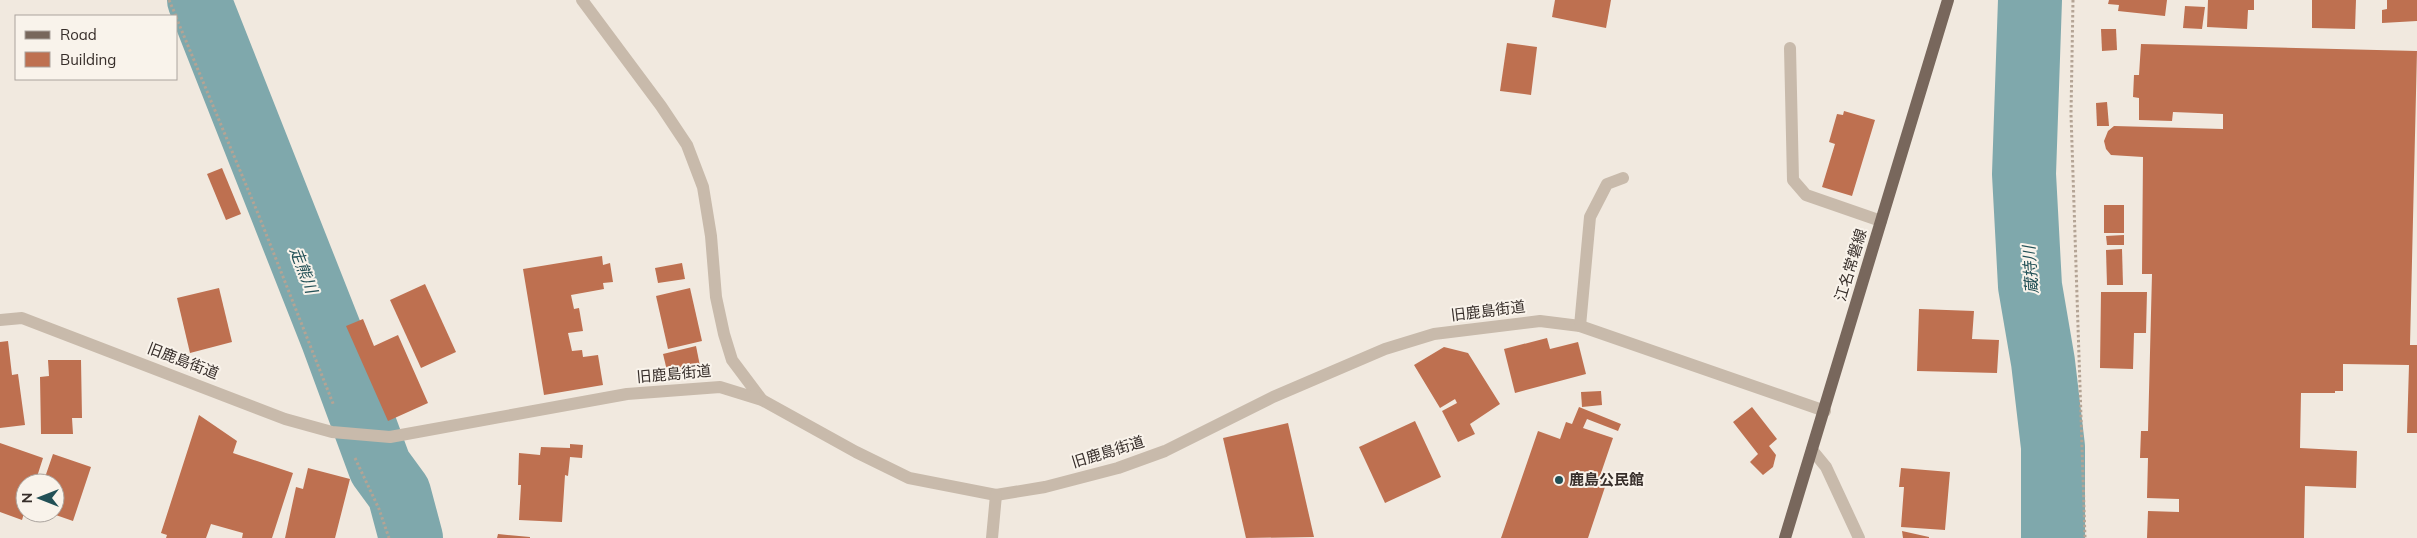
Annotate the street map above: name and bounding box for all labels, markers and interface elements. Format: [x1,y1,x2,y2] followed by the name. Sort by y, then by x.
[15,15,178,80] legend
[60,25,97,44] text: Road
[60,50,116,69] text: Building
[1830,226,1871,304] street label: 江名常磐線
[2018,243,2042,295] water label: 蔵持川
[286,244,323,298] water label: 走熊川
[1450,297,1526,325] street label: 旧鹿島街道
[145,338,222,383] street label: 旧鹿島街道
[636,361,712,386] street label: 旧鹿島街道
[1069,431,1147,472] street label: 旧鹿島街道
[1569,470,1644,489] place label: 鹿島公民館
[15,473,65,523] north arrow
[1553,474,1565,486] marker: 鹿島公民館
[18,493,36,503] text: N

